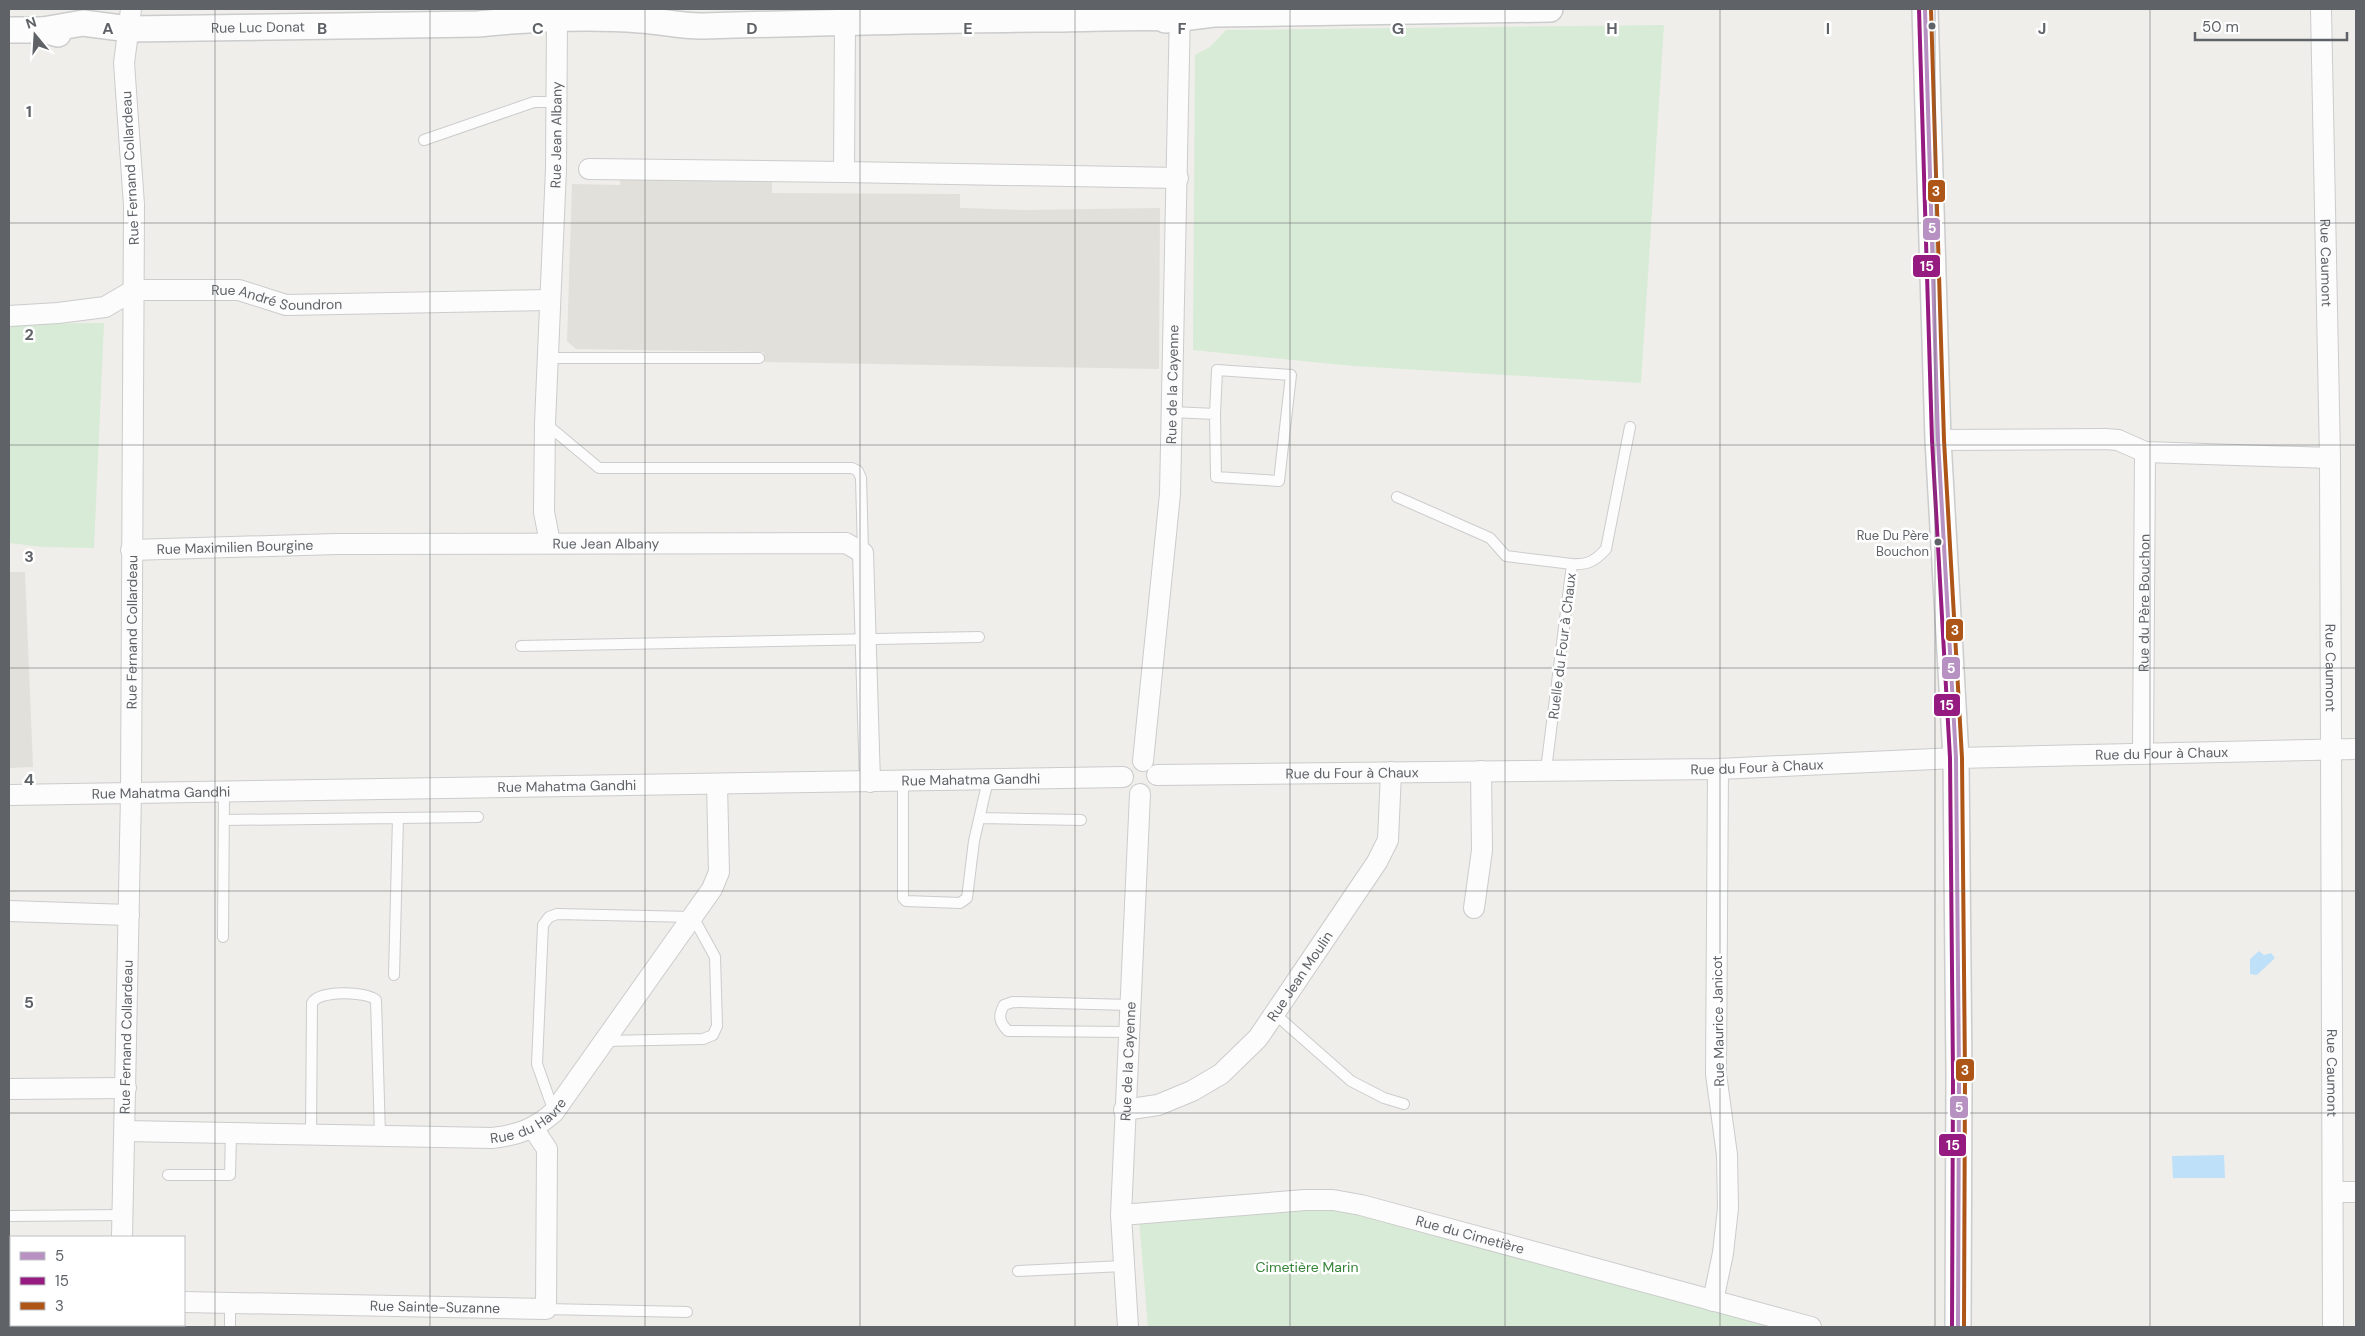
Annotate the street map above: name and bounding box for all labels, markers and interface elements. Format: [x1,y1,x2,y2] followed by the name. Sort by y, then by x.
[10,10,60,60] north arrow
[2195,10,2348,42] scale bar
[23,12,39,33] text: N
[211,17,305,37] street label: Rue Luc Donat
[2202,17,2239,37] text: 50 m
[102,18,114,39] text: A
[317,18,327,39] text: B
[532,18,544,39] text: C
[746,18,758,39] text: D
[963,18,973,39] text: E
[1178,18,1187,39] text: F
[1392,18,1404,39] text: G
[1606,18,1618,39] text: H
[1826,18,1830,39] text: I
[2038,18,2046,39] text: J
[1927,21,1937,31] unlabelled marker
[546,81,566,189] street label: Rue Jean Albany
[117,91,143,245] street label: Rue Fernand Collardeau
[26,101,32,122] text: 1
[1927,179,1946,203] line badge: 3
[1932,182,1940,200] text: 3
[1922,217,1941,241] line badge: 5
[1928,219,1936,237] text: 5
[2316,219,2336,307] street label: Rue Caumont
[1912,254,1941,278] line badge: 15
[1920,257,1934,275] text: 15
[211,281,342,314] street label: Rue André Soundron
[24,324,34,345] text: 2
[1162,324,1182,444] street label: Rue de la Cayenne
[1857,527,1929,560] place label: Rue Du Père Bouchon
[552,534,660,553] street label: Rue Jean Albany
[2135,534,2153,672] street label: Rue du Père Bouchon
[156,536,314,558] street label: Rue Maximilien Bourgine
[1933,537,1943,547] marker: Rue Du Père Bouchon
[24,546,34,567] text: 3
[122,555,141,709] street label: Rue Fernand Collardeau
[1544,572,1580,720] street label: Ruelle du Four à Chaux
[1945,618,1964,642] line badge: 3
[1951,621,1959,639] text: 3
[2322,624,2340,712] street label: Rue Caumont
[1941,656,1961,680] line badge: 5
[1947,659,1955,677] text: 5
[1933,693,1961,717] line badge: 15
[1940,696,1954,714] text: 15
[2095,743,2228,764] street label: Rue du Four à Chaux
[1690,755,1824,778] street label: Rue du Four à Chaux
[1285,763,1419,783] street label: Rue du Four à Chaux
[24,769,34,790] text: 4
[901,769,1040,790] street label: Rue Mahatma Gandhi
[497,776,636,796] street label: Rue Mahatma Gandhi
[91,782,231,803] street label: Rue Mahatma Gandhi
[1263,928,1337,1025] street label: Rue Jean Moulin
[1708,955,1728,1087] street label: Rue Maurice Janicot
[115,960,137,1114] street label: Rue Fernand Collardeau
[24,992,34,1013] text: 5
[1116,1001,1140,1122] street label: Rue de la Cayenne
[2323,1029,2341,1117] street label: Rue Caumont
[1955,1058,1975,1082] line badge: 3
[1961,1061,1969,1079] text: 3
[489,1094,570,1147] street label: Rue du Havre
[1949,1095,1969,1119] line badge: 5
[1955,1098,1963,1116] text: 5
[1938,1133,1967,1157] line badge: 15
[1946,1136,1960,1154] text: 15
[1414,1211,1526,1258] street label: Rue du Cimetière
[10,1236,185,1326] legend
[55,1246,64,1266] text: 5
[1256,1258,1358,1276] park label: Cimetière Marin
[55,1271,69,1291] text: 15
[55,1296,64,1316] text: 3
[370,1297,500,1317] street label: Rue Sainte-Suzanne

